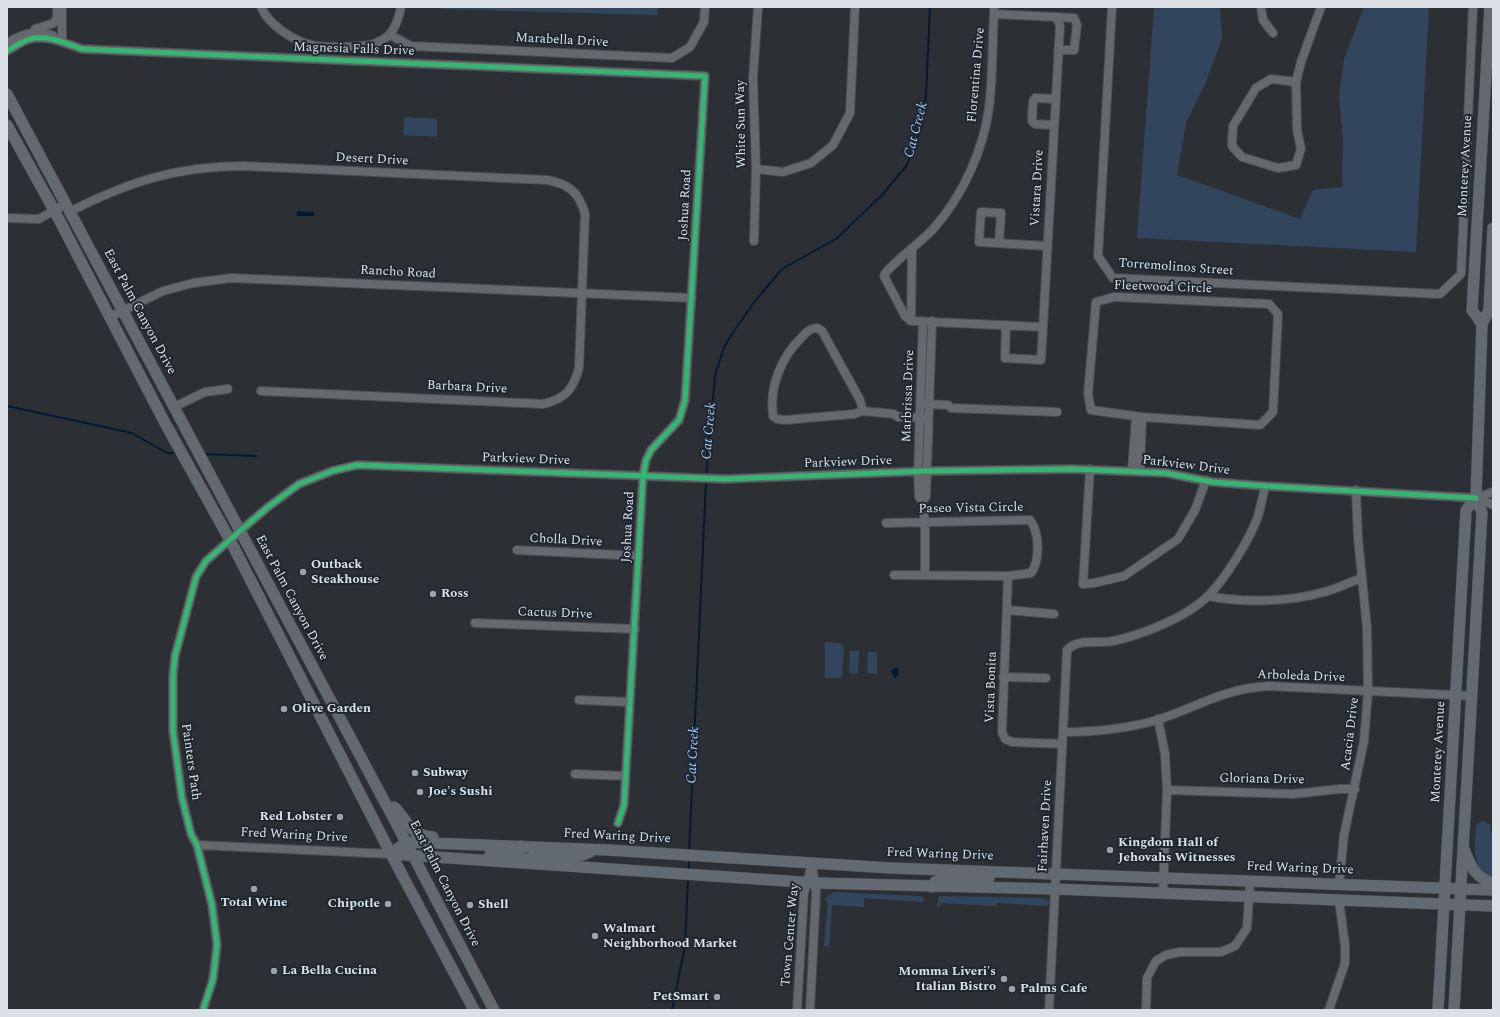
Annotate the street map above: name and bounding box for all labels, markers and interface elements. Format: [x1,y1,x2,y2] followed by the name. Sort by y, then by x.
[965,27,989,123] street label: Florentina Drive
[515,31,609,51] street label: Marabella Drive
[293,40,415,60] street label: Magnesia Falls Drive
[733,80,751,168] street label: White Sun Way
[902,100,932,160] water label: Cat Creek
[1456,115,1476,217] street label: Monterey Avenue
[1028,149,1048,227] street label: Vistara Drive
[335,150,409,170] street label: Desert Drive
[676,169,696,241] street label: Joshua Road
[99,247,179,377] street label: East Palm Canyon Drive
[1118,256,1234,280] street label: Torremolinos Street
[360,263,436,283] street label: Rancho Road
[1114,278,1212,298] street label: Fleetwood Circle
[900,349,918,443] street label: Marbrissa Drive
[426,378,508,398] street label: Barbara Drive
[699,402,721,460] water label: Cat Creek
[482,451,570,469] street label: Parkview Drive
[1141,453,1231,479] street label: Parkview Drive
[804,454,892,472] street label: Parkview Drive
[619,491,639,563] street label: Joshua Road
[918,500,1024,518] street label: Paseo Vista Circle
[529,531,603,551] street label: Cholla Drive
[251,533,331,663] street label: East Palm Canyon Drive
[311,557,379,588] place label: Outback Steakhouse
[298,567,308,577] marker: Outback Steakhouse
[441,586,469,602] place label: Ross
[428,589,438,599] marker: Ross
[517,605,593,623] street label: Cactus Drive
[983,651,1001,723] street label: Vista Bonita
[1257,668,1345,686] street label: Arboleda Drive
[1339,696,1363,772] street label: Acacia Drive
[292,701,371,717] place label: Olive Garden
[1429,701,1449,803] street label: Monterey Avenue
[279,704,289,714] marker: Olive Garden
[177,723,203,801] street label: Painters Path
[684,726,704,784] water label: Cat Creek
[423,765,468,781] place label: Subway
[410,768,420,778] marker: Subway
[1219,771,1305,789] street label: Gloriana Drive
[1036,779,1056,873] street label: Fairhaven Drive
[428,784,492,800] place label: Joe's Sushi
[415,787,425,797] marker: Joe's Sushi
[260,809,332,825] place label: Red Lobster
[335,812,345,822] marker: Red Lobster
[405,818,483,950] street label: East Palm Canyon Drive
[240,825,348,847] street label: Fred Waring Drive
[563,826,671,848] street label: Fred Waring Drive
[1118,835,1236,866] place label: Kingdom Hall of Jehovahs Witnesses
[886,845,994,865] street label: Fred Waring Drive
[1105,845,1115,855] marker: Kingdom Hall of Jehovahs Witnesses
[1246,859,1354,879] street label: Fred Waring Drive
[779,883,803,987] street label: Town Center Way
[249,884,259,894] marker: Total Wine
[221,895,287,911] place label: Total Wine
[328,896,380,912] place label: Chipotle
[478,897,508,913] place label: Shell
[383,899,393,909] marker: Chipotle
[465,900,475,910] marker: Shell
[603,921,737,952] place label: Walmart Neighborhood Market
[590,931,600,941] marker: Walmart Neighborhood Market
[282,963,377,979] place label: La Bella Cucina
[898,964,996,995] place label: Momma Liveri's Italian Bistro
[269,966,279,976] marker: La Bella Cucina
[999,974,1009,984] marker: Momma Liveri's Italian Bistro
[1020,981,1087,997] place label: Palms Cafe
[1007,984,1017,994] marker: Palms Cafe
[652,989,709,1005] place label: PetSmart
[712,992,722,1002] marker: PetSmart

